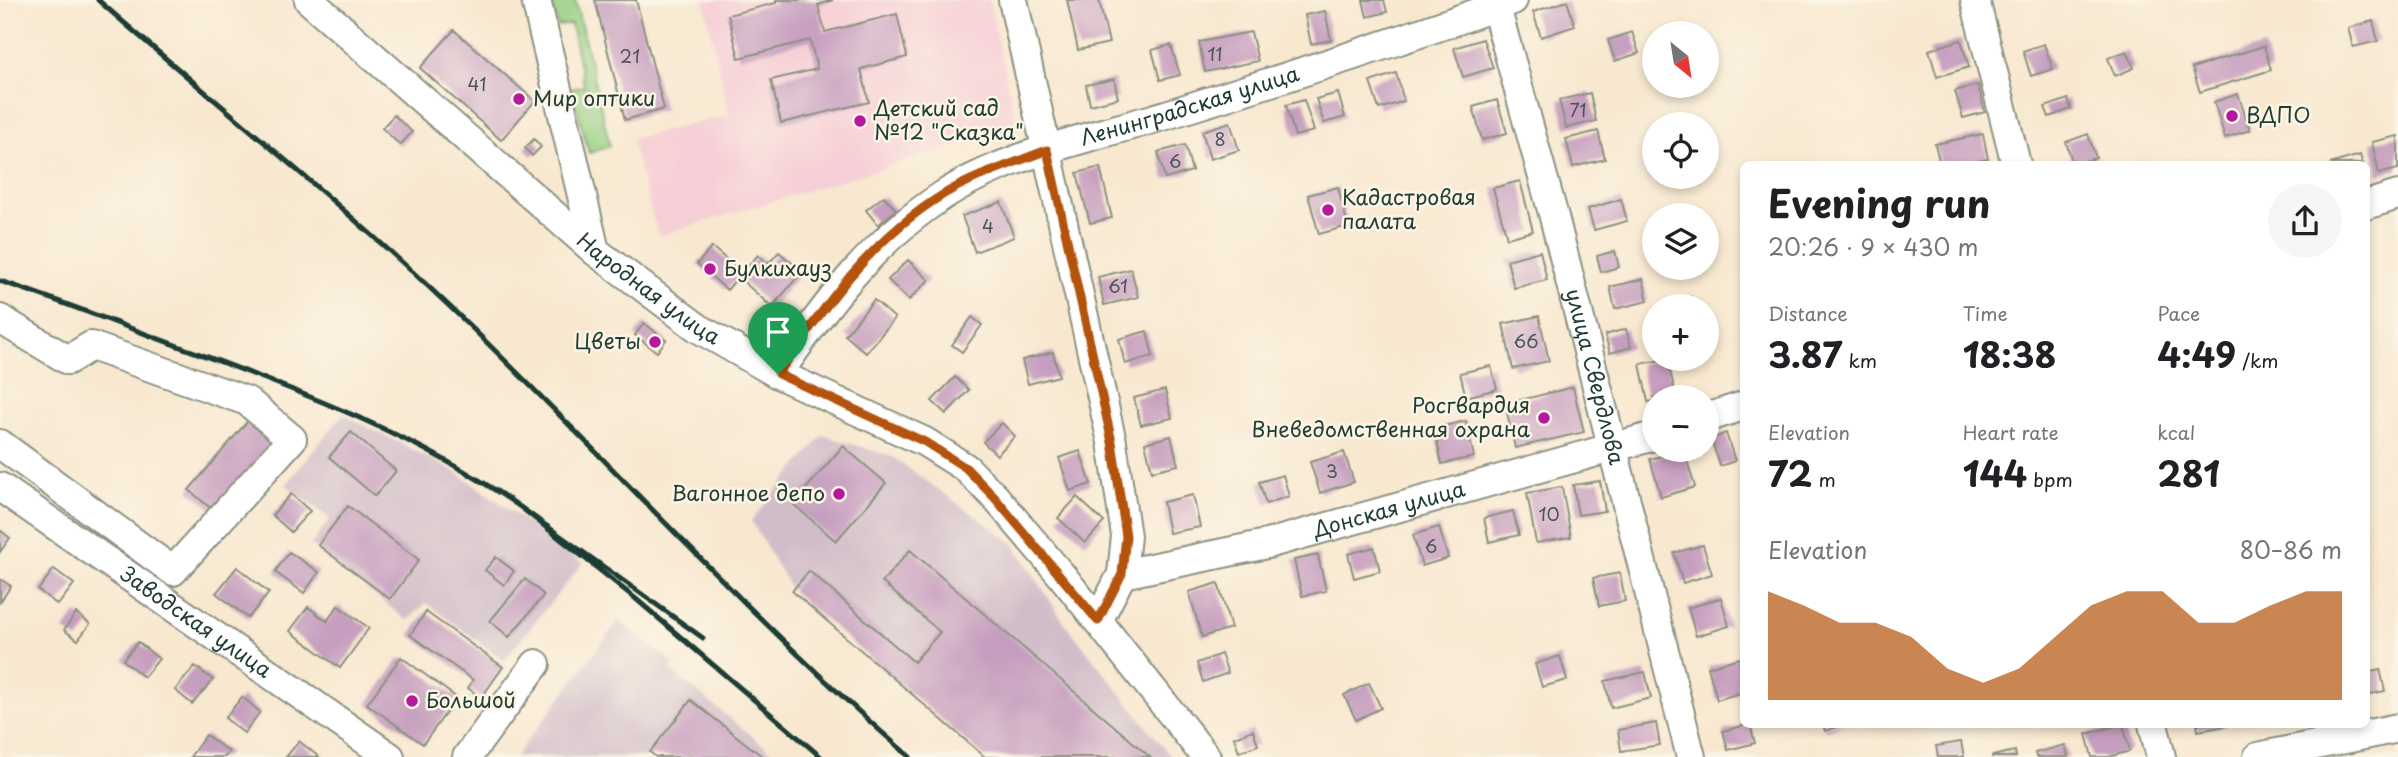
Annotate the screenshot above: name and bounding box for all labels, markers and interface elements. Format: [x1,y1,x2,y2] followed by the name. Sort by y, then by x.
[1642,21,1718,98] north arrow
[1642,21,1719,462] map controls
[1207,40,1223,67] house number: 11
[620,42,640,69] house number: 21
[1076,56,1303,152] street label: Ленинградская улица
[468,70,486,97] house number: 41
[533,81,655,113] place label: Мир оптики
[511,91,527,107] marker: Мир оптики
[873,91,1024,147] place label: Детский сад №12 "Сказка"
[1570,96,1586,123] house number: 71
[2246,98,2311,130] place label: ВДПО
[2224,108,2240,124] marker: ВДПО
[1642,112,1719,189] button: locate
[852,113,868,129] marker: Детский сад №12 "Сказка"
[1214,125,1226,152] house number: 8
[1169,147,1181,174] house number: 6
[1768,174,1990,231] text: Evening run
[1342,180,1476,236] place label: Кадастровая палата
[2268,184,2342,258] button: share
[1320,202,1336,218] marker: Кадастровая палата
[1642,203,1719,280] button: layers
[982,212,994,239] house number: 4
[570,224,727,352] street label: Народная улица
[1768,229,1978,264] text: 20:26 · 9 × 430 m
[724,251,832,283] place label: Булкихауз
[702,261,718,277] marker: Булкихауз
[1108,272,1128,299] house number: 61
[1559,285,1634,468] street label: улица Свердлова
[1642,294,1719,371] button: +
[1768,299,1848,327] text: Distance
[1963,299,2008,327] text: Time
[2157,299,2200,327] text: Pace
[748,302,808,374] pin
[759,313,797,351] icon: arrive
[574,324,641,356] place label: Цветы
[1514,327,1538,354] house number: 66
[1768,327,1842,380] text: 3.87
[1963,327,2056,380] text: 18:38
[2157,327,2236,380] text: 4:49
[647,334,663,350] marker: Цветы
[1842,346,1877,374] text: km
[2236,346,2279,374] text: /km
[1642,385,1719,462] button: −
[1252,388,1531,444] place label: Росгвардия Вневедомственная охрана
[1536,410,1552,426] marker: Росгвардия Вневедомственная охрана
[1768,418,1850,446] text: Elevation
[1963,418,2059,446] text: Heart rate
[2157,418,2195,446] text: kcal
[1768,446,1812,499] text: 72
[1963,446,2027,499] text: 144
[2157,446,2220,499] text: 281
[1326,457,1338,484] house number: 3
[1812,465,1836,493] text: m
[2027,465,2073,493] text: bpm
[1308,471,1469,545] street label: Донская улица
[671,476,825,508] place label: Вагонное депо
[831,486,847,502] marker: Вагонное депо
[1538,500,1560,527] house number: 10
[1425,532,1437,559] house number: 6
[1768,532,1867,567] text: Elevation
[2240,532,2342,567] text: 80–86 m
[115,557,280,685] street label: Заводская улица
[426,683,516,715] place label: Большой
[404,693,420,709] marker: Большой

